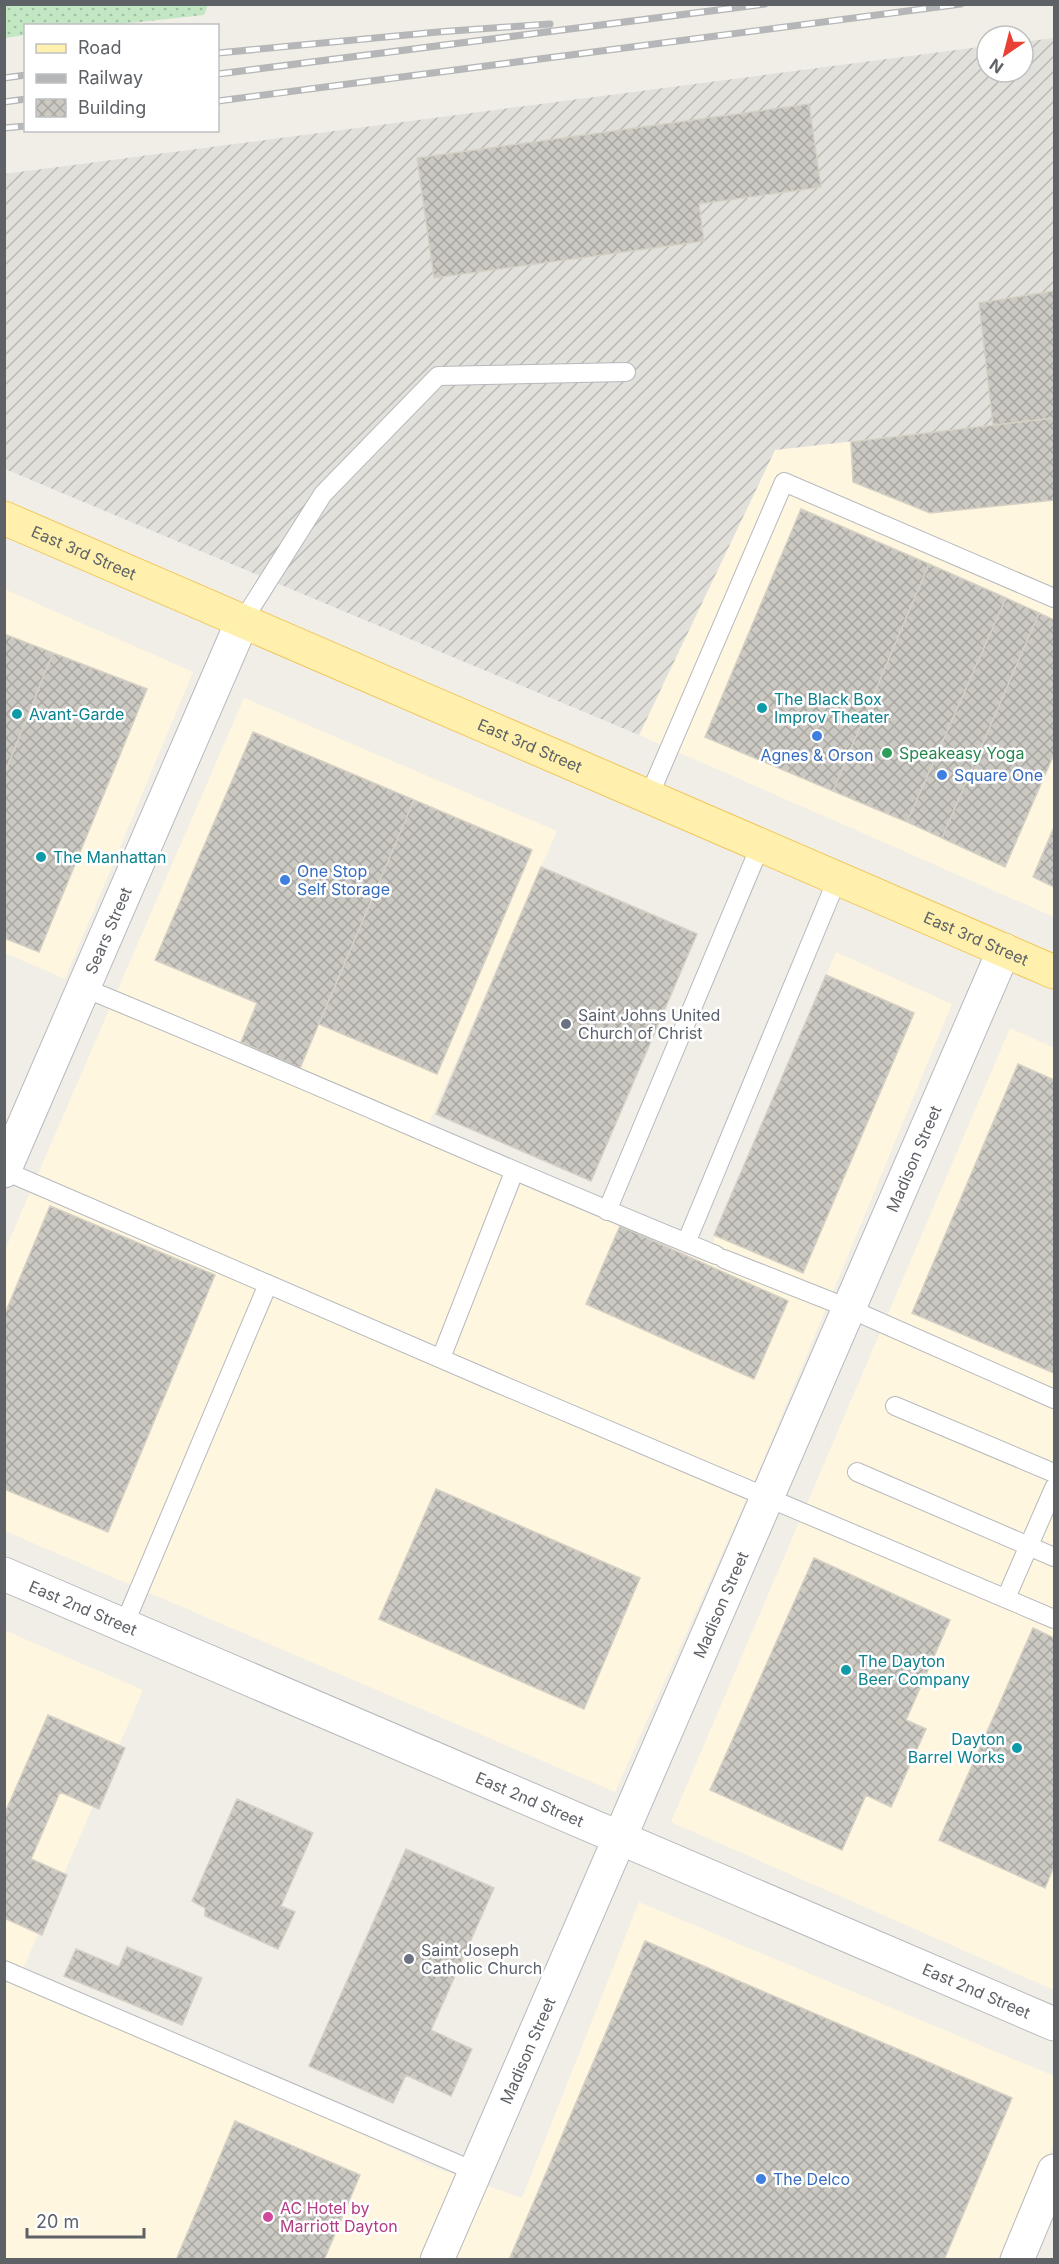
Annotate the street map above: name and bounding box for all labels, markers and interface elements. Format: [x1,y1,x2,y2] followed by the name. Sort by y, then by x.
[24,24,219,132] legend
[975,24,1035,84] north arrow
[78,37,121,58] text: Road
[986,55,1007,78] text: N
[78,67,143,88] text: Railway
[78,97,146,118] text: Building
[29,521,139,584] street label: East 3rd Street
[774,689,889,727] place label: The Black Box Improv Theater
[755,701,769,715] marker: The Black Box Improv Theater
[29,704,124,724] place label: Avant-Garde
[10,707,24,721] marker: Avant-Garde
[475,714,585,777] street label: East 3rd Street
[810,729,824,743] marker: Agnes & Orson
[899,743,1024,763] place label: Speakeasy Yoga
[760,745,874,765] place label: Agnes & Orson
[880,746,894,760] marker: Speakeasy Yoga
[954,765,1043,785] place label: Square One
[935,768,949,782] marker: Square One
[53,847,167,867] place label: The Manhattan
[34,850,48,864] marker: The Manhattan
[297,861,390,899] place label: One Stop Self Storage
[278,873,292,887] marker: One Stop Self Storage
[81,884,136,977] street label: Sears Street
[921,907,1031,970] street label: East 3rd Street
[578,1005,720,1043] place label: Saint Johns United Church of Christ
[559,1017,573,1031] marker: Saint Johns United Church of Christ
[882,1102,946,1215] street label: Madison Street
[689,1548,752,1661] street label: Madison Street
[26,1576,140,1640] street label: East 2nd Street
[858,1651,970,1689] place label: The Dayton Beer Company
[839,1663,853,1677] marker: The Dayton Beer Company
[908,1729,1005,1767] place label: Dayton Barrel Works
[1010,1741,1024,1755] marker: Dayton Barrel Works
[473,1767,587,1831] street label: East 2nd Street
[421,1940,542,1978] place label: Saint Joseph Catholic Church
[402,1952,416,1966] marker: Saint Joseph Catholic Church
[919,1959,1033,2023] street label: East 2nd Street
[496,1994,559,2107] street label: Madison Street
[773,2169,850,2189] place label: The Delco
[754,2172,768,2186] marker: The Delco
[280,2198,398,2236] place label: AC Hotel by Marriott Dayton
[27,2201,144,2239] scale bar
[261,2210,275,2224] marker: AC Hotel by Marriott Dayton
[36,2211,79,2232] text: 20 m

